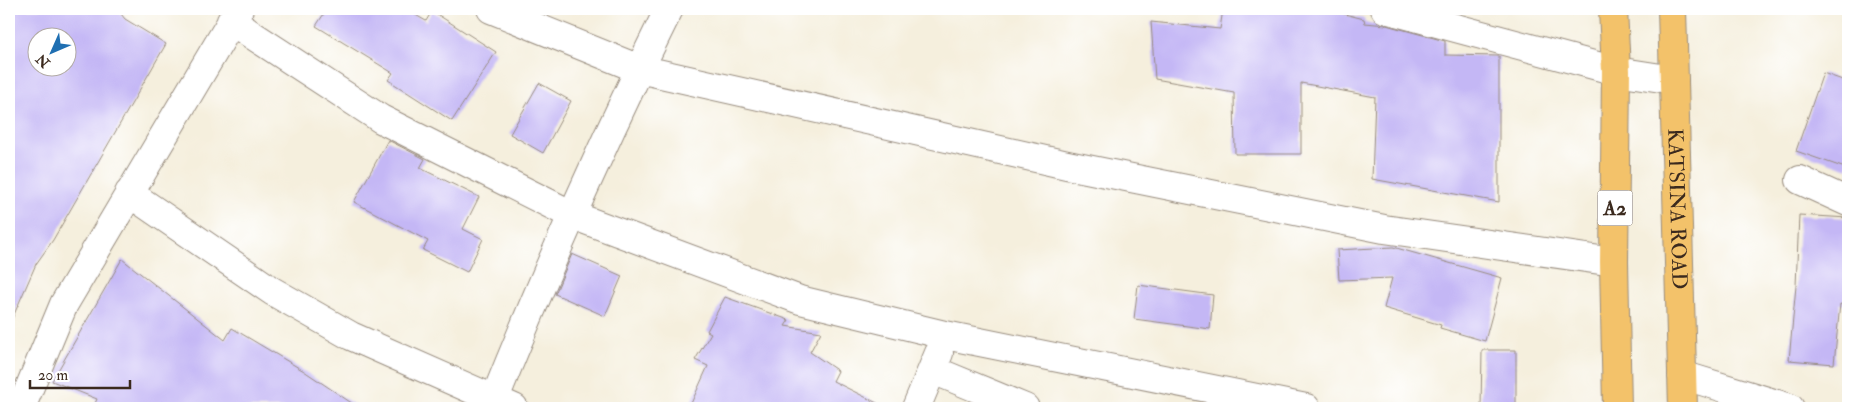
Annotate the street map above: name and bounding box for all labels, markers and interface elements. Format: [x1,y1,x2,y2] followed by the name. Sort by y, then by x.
[28,28,78,78] north arrow
[32,50,54,72] text: N
[1661,128,1693,290] street label: KATSINA ROAD
[1598,190,1632,226] road number: A2
[30,357,130,389] scale bar
[38,366,68,385] text: 20 m

